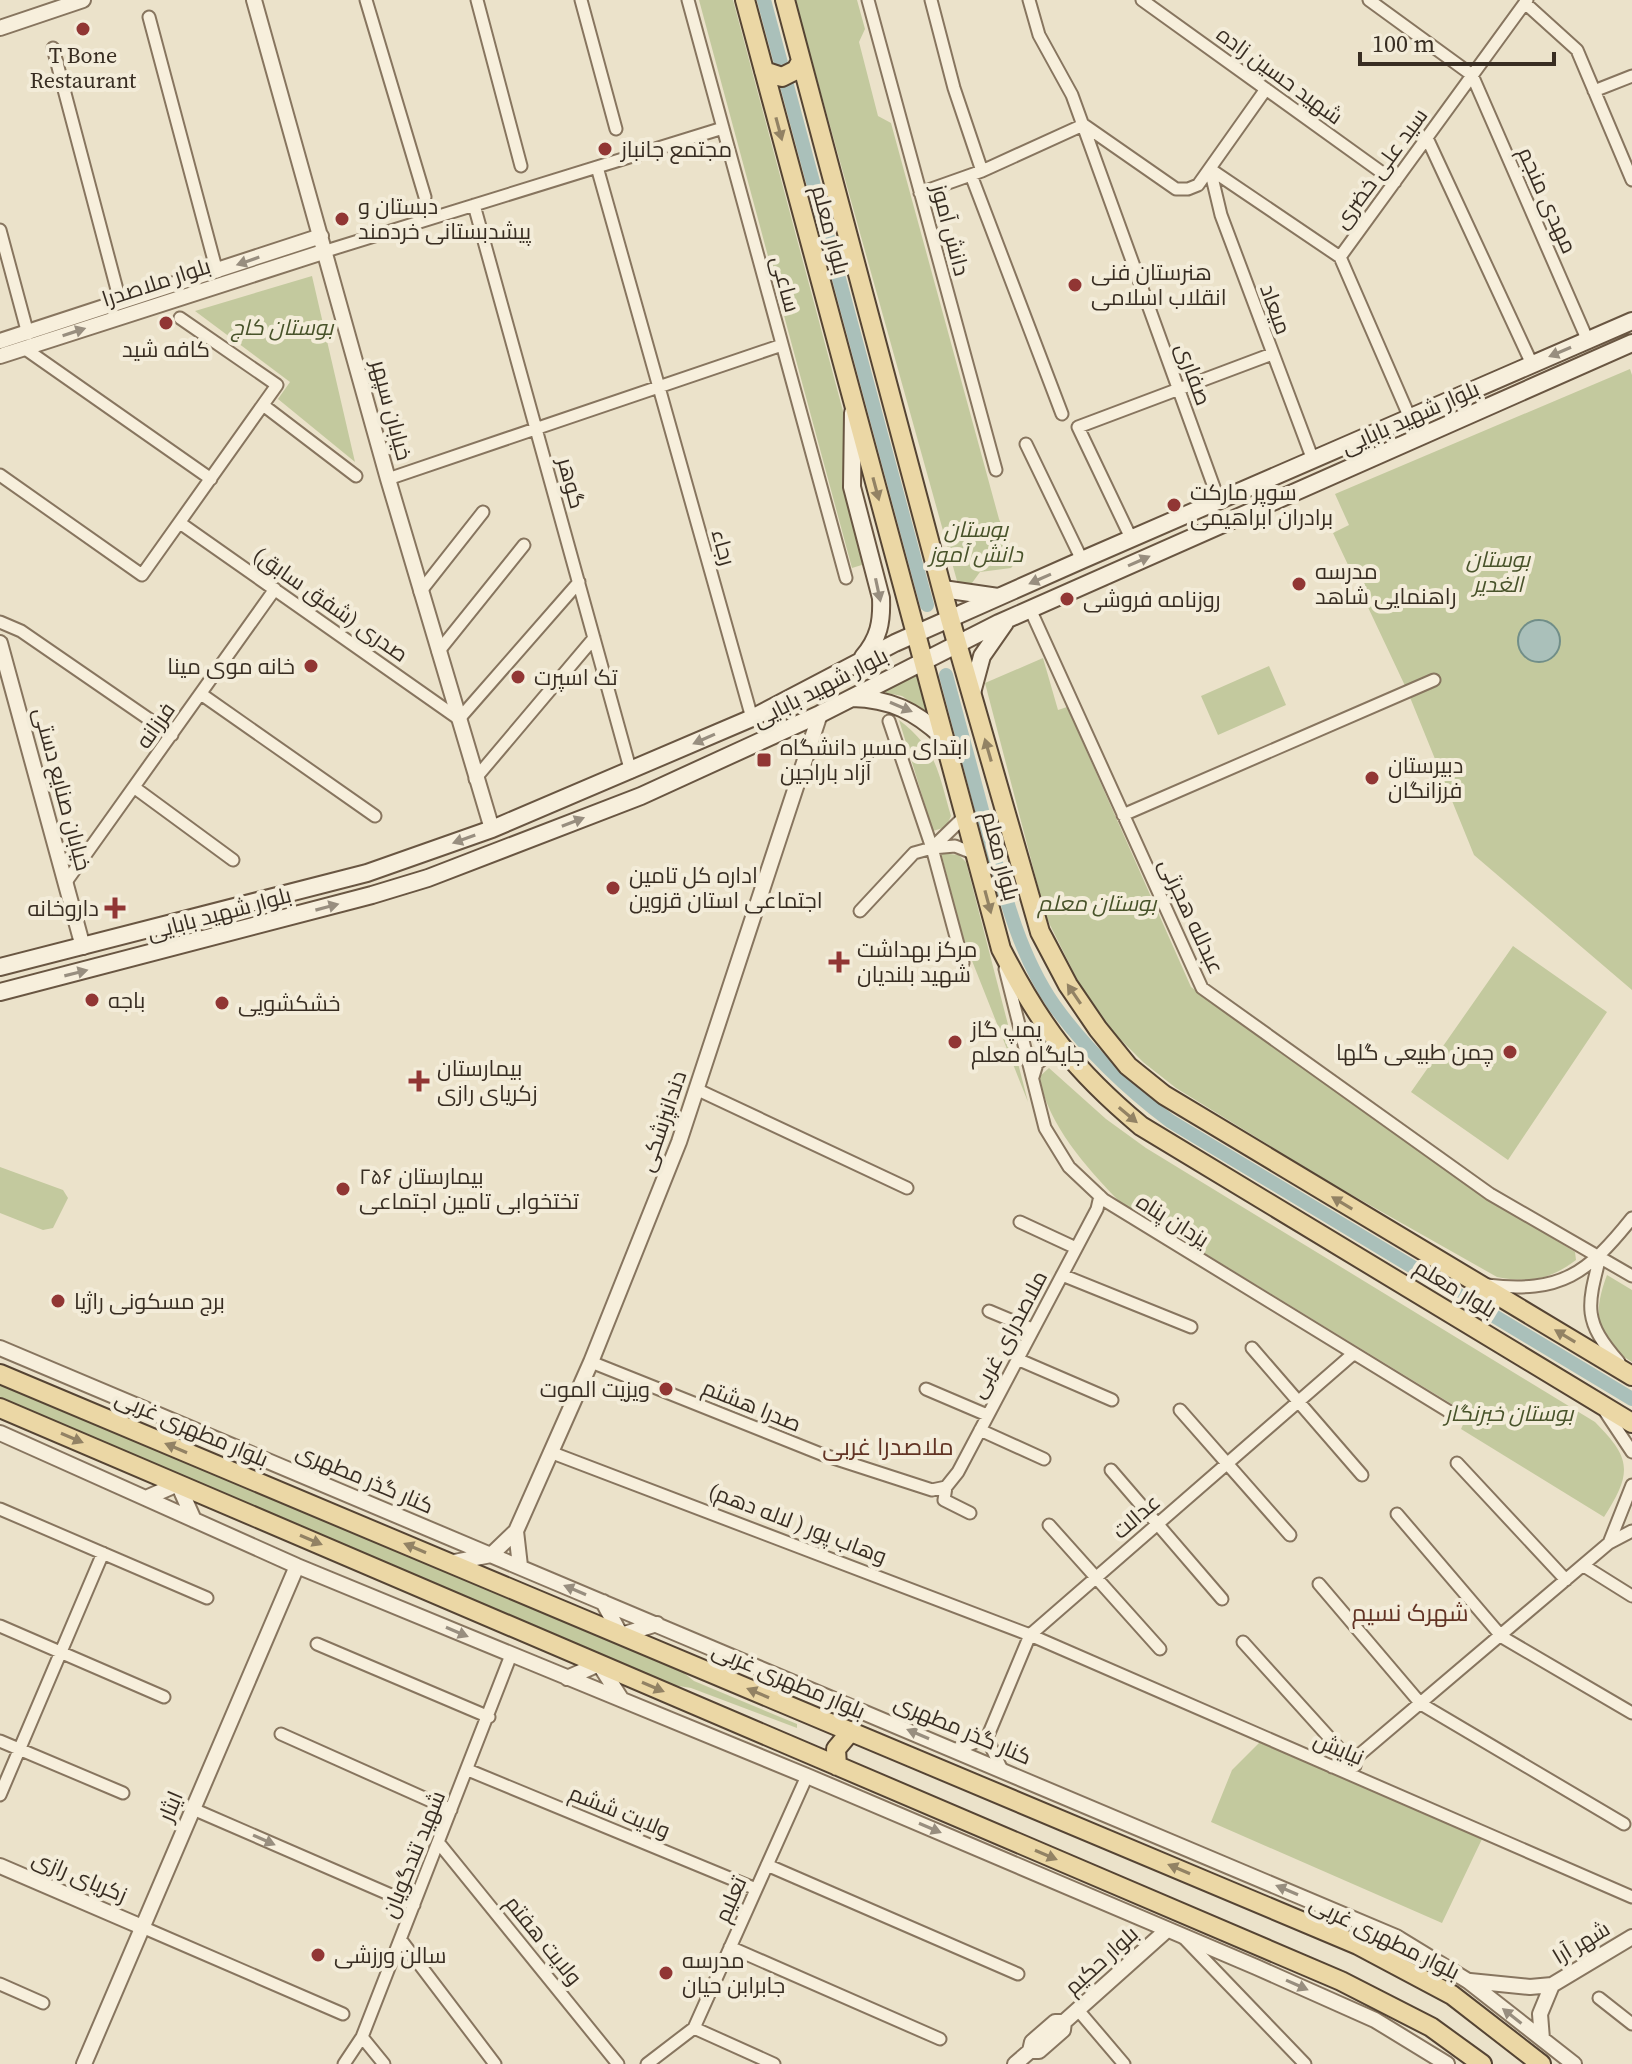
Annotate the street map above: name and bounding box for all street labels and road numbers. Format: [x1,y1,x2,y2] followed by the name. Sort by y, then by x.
[1211,19,1349,131] street label: شهید حسین زاده
[1326,102,1434,234] street label: سید علی خضری
[1510,142,1585,258] street label: مهدی منجم
[924,179,978,279] street label: دانش آموز
[804,182,857,278] street label: بلوار معلم
[98,250,214,314] street label: بلوار ملاصدرا
[764,253,808,315] street label: ساعی
[1253,280,1299,338] street label: میعاد
[1169,339,1219,409] street label: صفاری
[364,354,420,464] street label: خیابان سپهر
[1336,373,1484,461] street label: بلوار شهید بابایی
[550,452,593,512] street label: گوهر
[705,525,743,569] street label: رجاء
[248,539,414,669] street label: صدری (شفق سابق)
[747,640,893,734] street label: بلوار شهید بابایی
[128,696,182,754] street label: فرزانه
[27,704,99,874] street label: خیابان صنایع دستی
[974,808,1027,904] street label: بلوار معلم
[1152,853,1232,979] street label: عبدلله هجرتی
[143,879,295,947] street label: بلوار شهید بابایی
[631,1066,693,1176] street label: دندانپزشکی
[1131,1186,1215,1254] street label: یزدان پناه
[1409,1252,1503,1325] street label: بلوار معلم
[962,1265,1054,1403] street label: ملاصدرای غربی
[698,1372,806,1439] street label: صدرا هشتم
[111,1382,273,1474] street label: بلوار مطهری غربی
[292,1436,438,1520] street label: کنار گذر مطهری
[704,1475,891,1572] street label: وهاب پور ( لاله دهم)
[1105,1487,1167,1545] street label: عدالت
[708,1634,870,1726] street label: بلوار مطهری غربی
[890,1687,1036,1771] street label: کنار گذر مطهری
[1309,1724,1369,1772] street label: نيايش
[565,1777,675,1846] street label: ولایت ششم
[149,1786,190,1828] street label: ایثار
[374,1786,452,1922] street label: شهید تندگویان
[28,1843,132,1909] street label: زکریای رازی
[707,1871,754,1927] street label: تعلیم
[1305,1888,1465,1986] street label: بلوار مطهری غربی
[498,1889,590,1992] street label: ولایت هفتم
[1547,1913,1615,1971] street label: شهر آرا
[1058,1919,1145,2002] street label: بلوار حکیم

